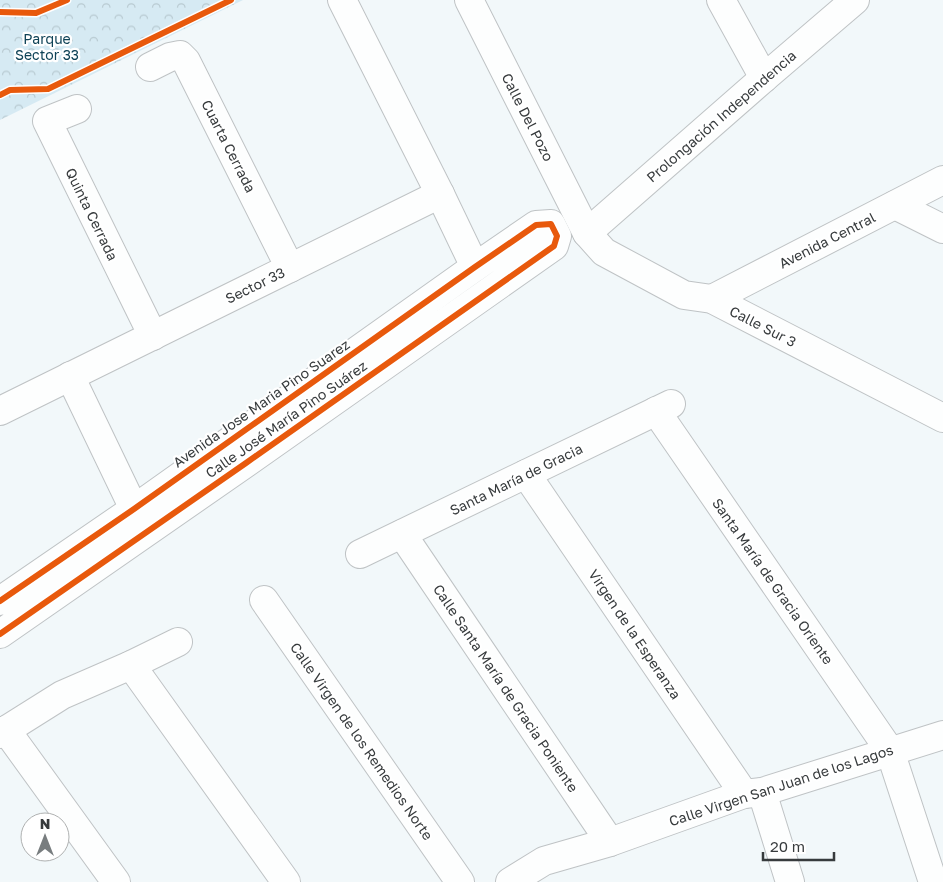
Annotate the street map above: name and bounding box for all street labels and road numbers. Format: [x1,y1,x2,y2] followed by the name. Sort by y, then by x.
[643,46,799,186] street label: Prolongación Independencia
[498,70,558,164] street label: Calle Del Pozo
[198,97,260,195] street label: Cuarta Cerrada
[62,165,122,263] street label: Quinta Cerrada
[776,208,878,272] street label: Avenida Central
[222,263,288,307] street label: Sector 33
[727,302,799,350] street label: Calle Sur 3
[169,335,353,471] street label: Avenida Jose Maria Pino Suarez
[202,357,370,481] street label: Calle José María Pino Suárez
[447,439,585,519] street label: Santa María de Gracia
[709,495,837,667] street label: Santa María de Gracia Oriente
[585,566,685,702] street label: Virgen de la Esperanza
[430,581,582,795] street label: Calle Santa María de Gracia Poniente
[287,639,437,843] street label: Calle Virgen de los Remedios Norte
[667,741,895,829] street label: Calle Virgen San Juan de los Lagos

